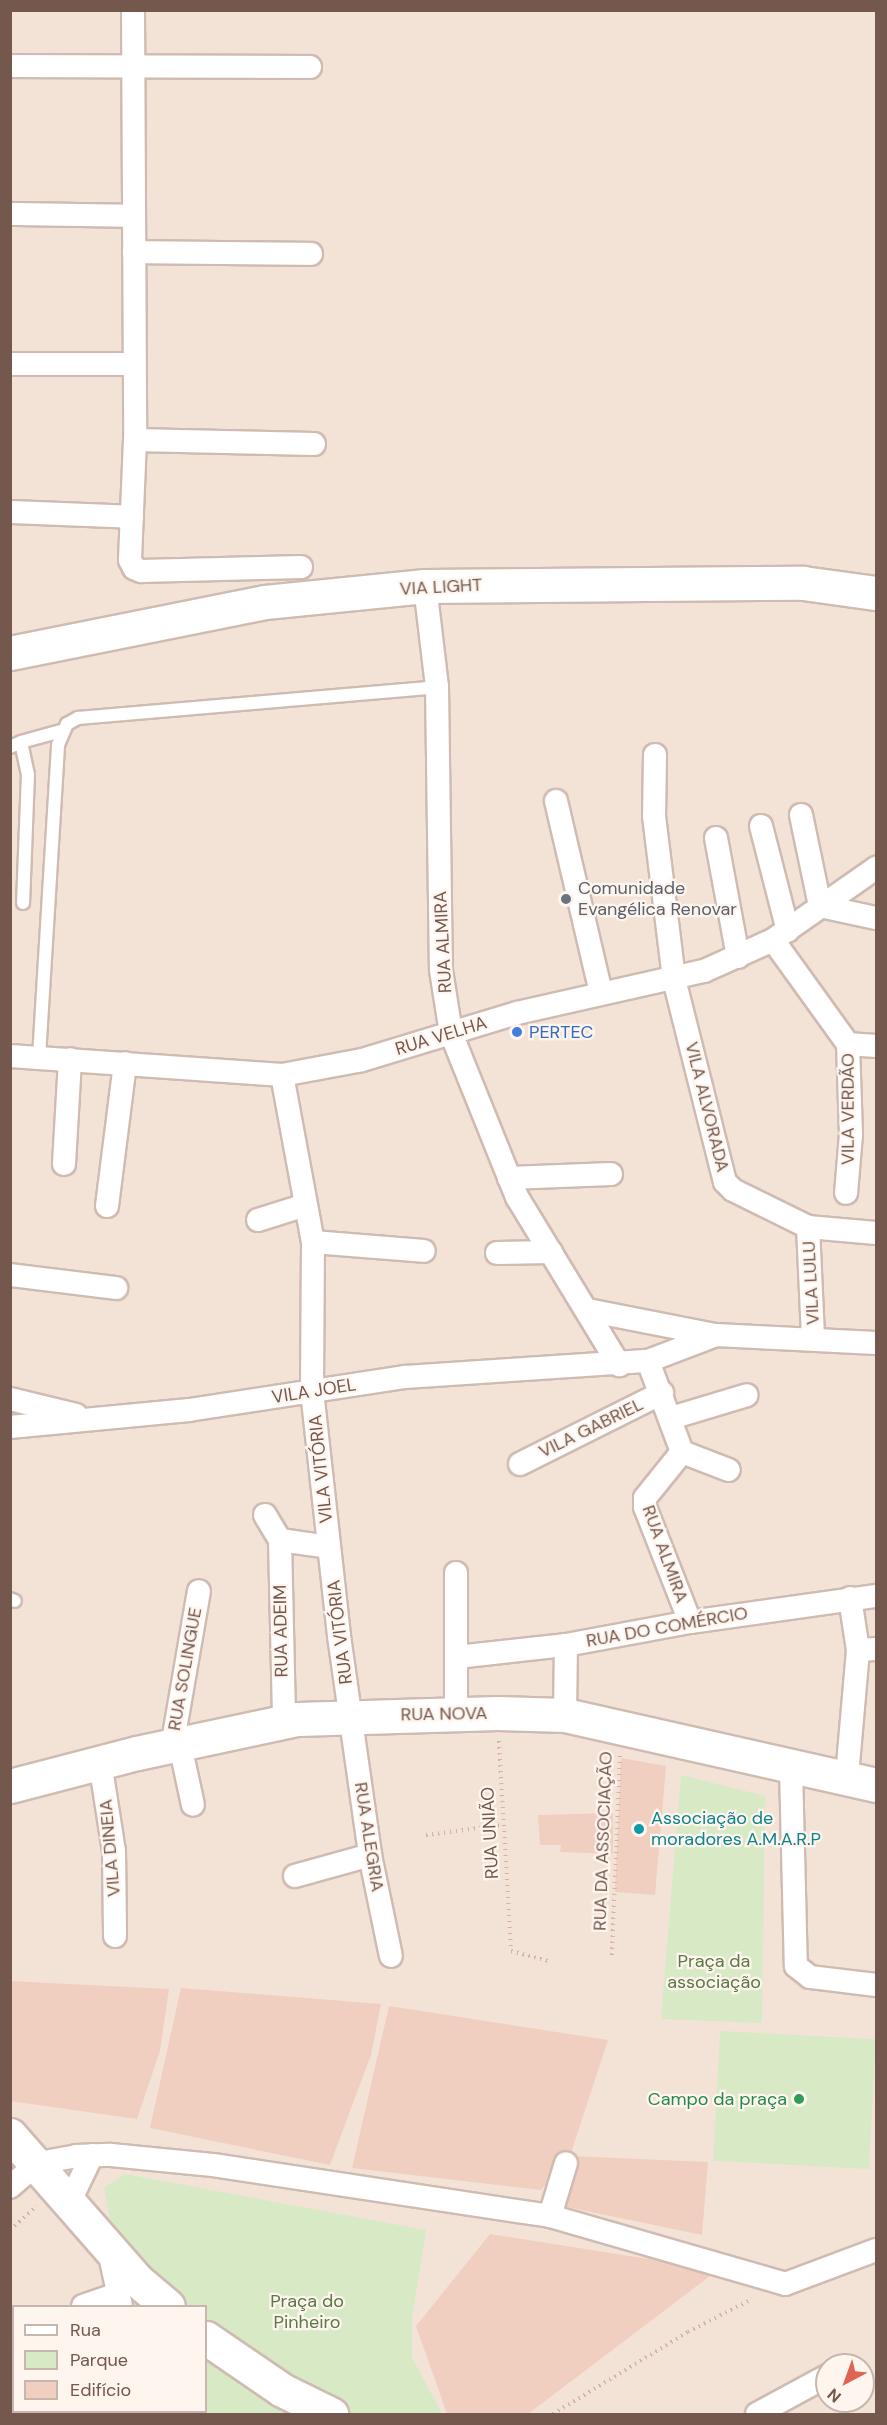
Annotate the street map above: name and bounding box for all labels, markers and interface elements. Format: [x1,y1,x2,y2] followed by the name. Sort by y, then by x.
[399,574,483,600] street label: VIA LIGHT
[578,878,737,920] place label: Comunidade Evangélica Renovar
[430,890,456,994] street label: RUA ALMIRA
[559,892,573,906] marker: Comunidade Evangélica Renovar
[393,1012,489,1060] street label: RUA VELHA
[529,1021,593,1043] place label: PERTEC
[510,1025,524,1039] marker: PERTEC
[680,1040,734,1174] street label: VILA ALVORADA
[837,1053,859,1165] street label: VILA VERDÃO
[798,1241,824,1325] street label: VILA LULU
[270,1374,358,1408] street label: VILA JOEL
[535,1393,647,1463] street label: VILA GABRIEL
[305,1414,337,1524] street label: VILA VITÓRIA
[637,1502,693,1606] street label: RUA ALMIRA
[323,1578,357,1686] street label: RUA VITÓRIA
[269,1585,293,1677] street label: RUA ADEIM
[585,1602,749,1652] street label: RUA DO COMÉRCIO
[164,1606,206,1732] street label: RUA SOLINGUE
[400,1702,488,1726] street label: RUA NOVA
[589,1751,617,1931] street label: RUA DA ASSOCIAÇÃO
[350,1781,388,1893] street label: RUA ALEGRIA
[477,1786,503,1880] street label: RUA UNIÃO
[95,1798,125,1898] street label: VILA DINEIA
[651,1808,821,1850] place label: Associação de moradores A.M.A.R.P
[632,1822,646,1836] marker: Associação de moradores A.M.A.R.P
[667,1951,761,1994] park label: Praça da associação
[648,2088,787,2110] place label: Campo da praça
[792,2092,806,2106] marker: Campo da praça
[270,2291,344,2334] park label: Praça do Pinheiro
[12,2305,207,2413] legend
[70,2318,101,2342] text: Rua
[70,2348,128,2372] text: Parque
[815,2353,875,2413] north arrow
[70,2378,131,2402] text: Edifício
[823,2384,845,2407] text: N

